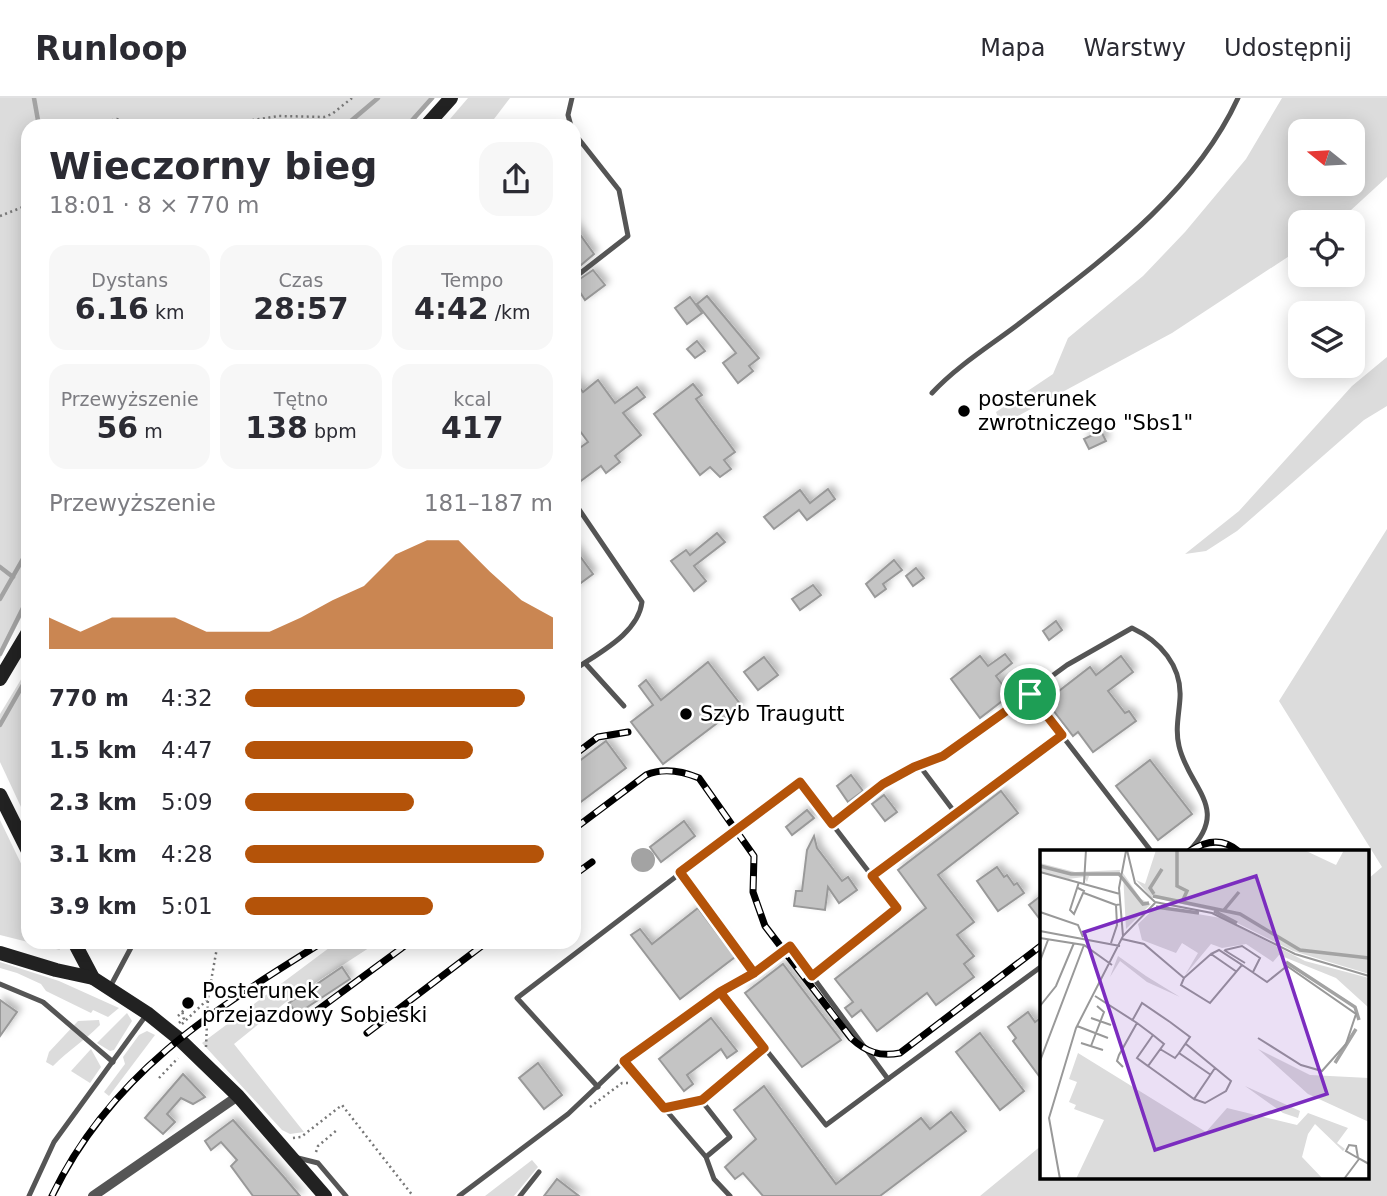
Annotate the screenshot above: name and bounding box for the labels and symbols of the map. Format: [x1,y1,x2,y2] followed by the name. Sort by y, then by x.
[1288,119,1365,196] north arrow
[978,387,1193,435] place label: posterunek zwrotniczego "Sbs1"
[956,403,972,419] marker: posterunek zwrotniczego "Sbs1"
[1000,664,1060,724] pin
[700,702,844,726] place label: Szyb Traugutt
[678,706,694,722] marker: Szyb Traugutt
[1040,850,1370,1178] inset map
[202,979,427,1027] place label: Posterunek przejazdowy Sobieski
[180,995,196,1011] marker: Posterunek przejazdowy Sobieski

